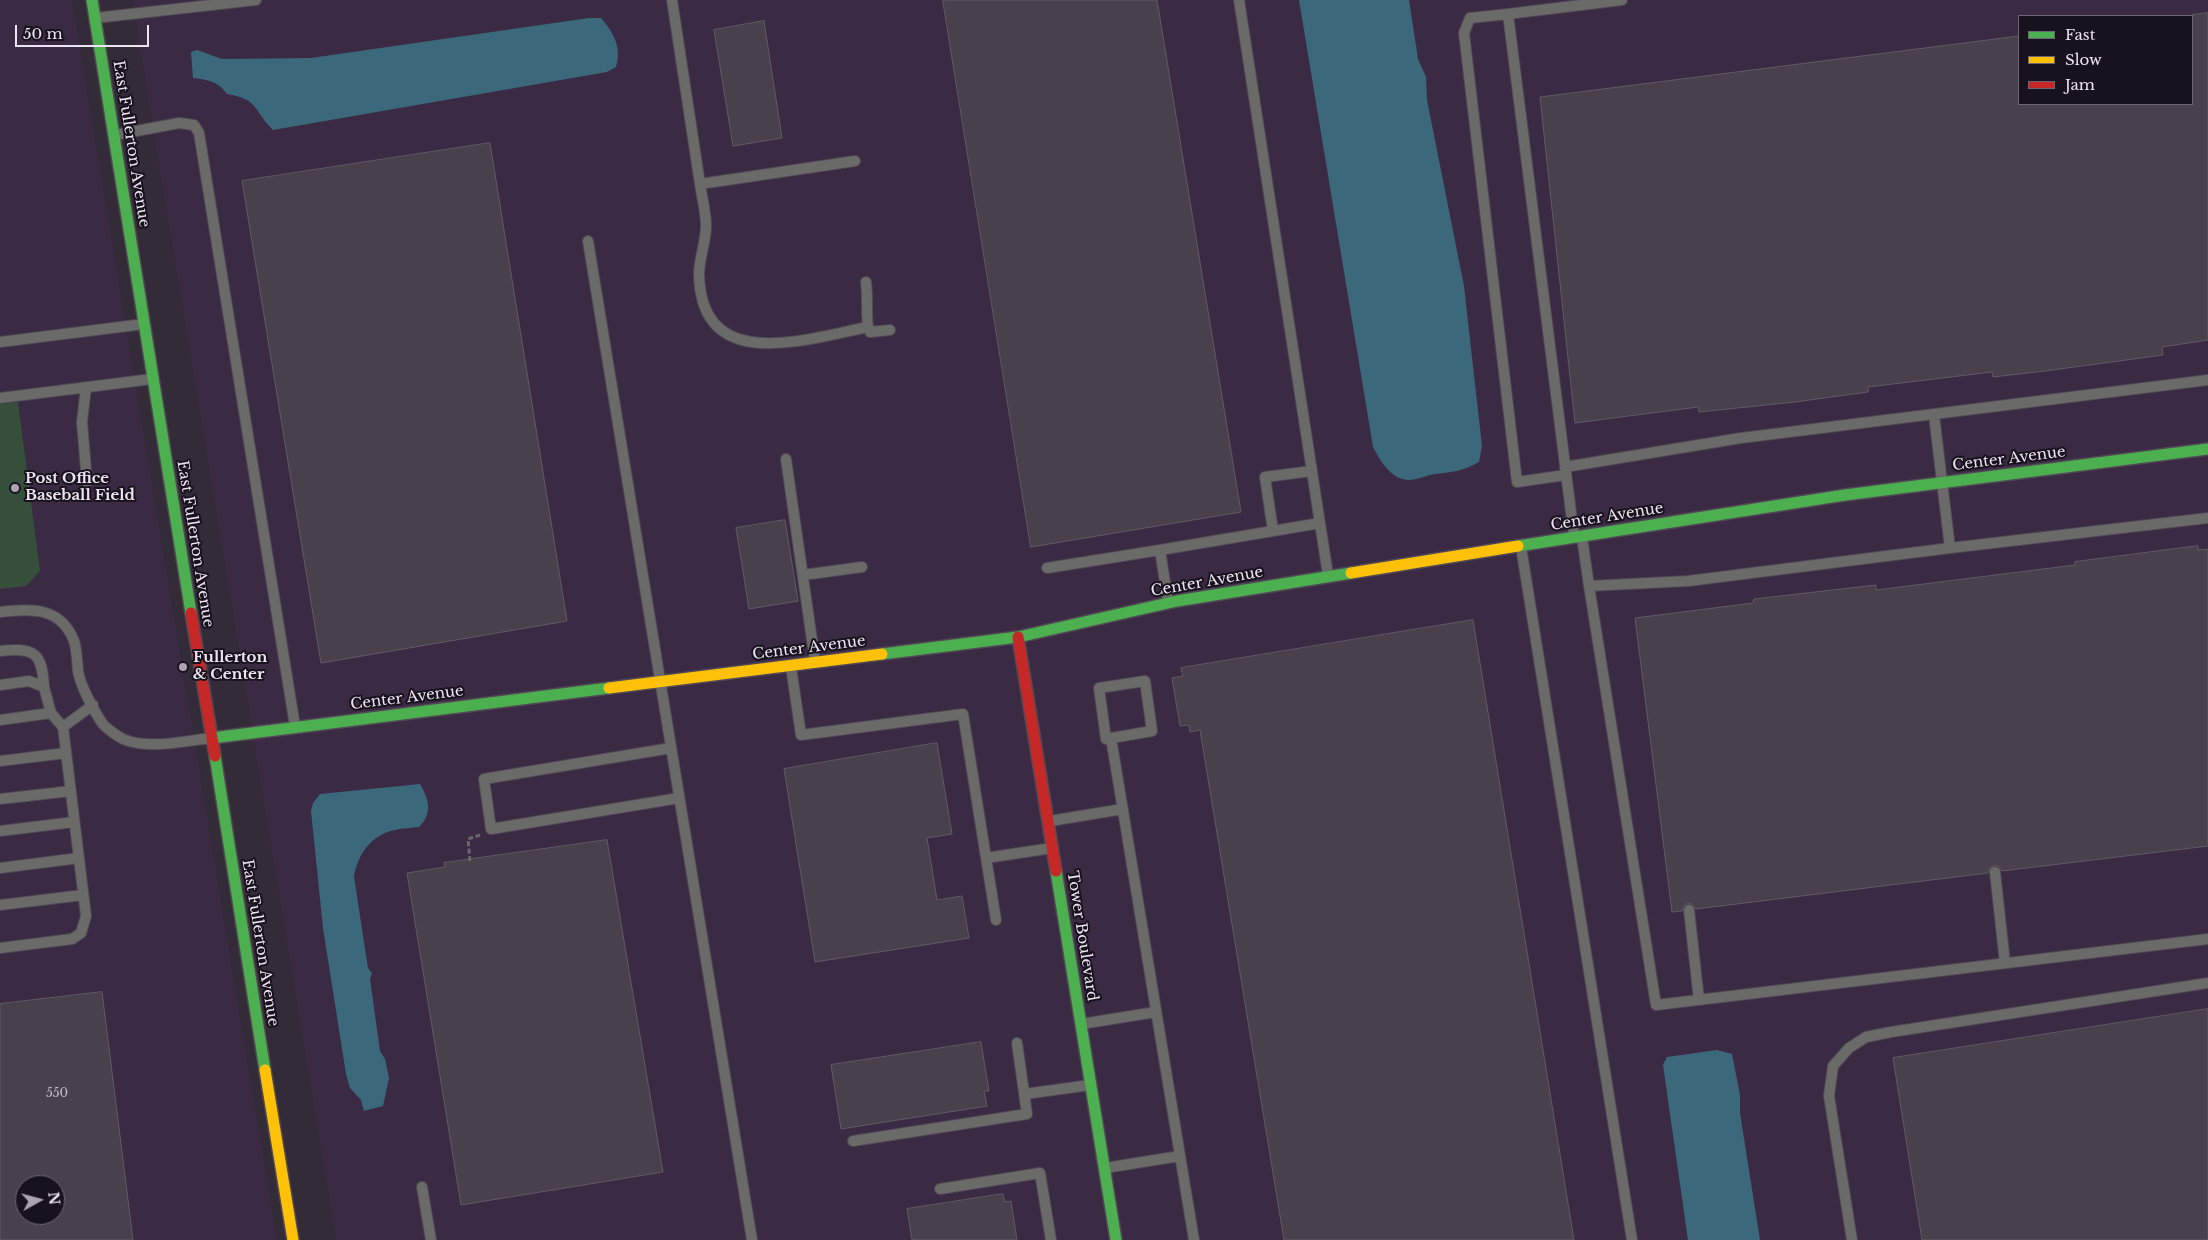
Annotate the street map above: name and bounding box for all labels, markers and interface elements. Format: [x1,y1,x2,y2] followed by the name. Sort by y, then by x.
[18,15,151,47] scale bar
[2018,15,2193,105] legend
[23,24,63,43] text: 50 m
[2065,25,2095,44] text: Fast
[2065,50,2102,69] text: Slow
[109,59,153,229] street label: East Fullerton Avenue
[2065,75,2095,94] text: Jam
[1951,443,2067,475] street label: Center Avenue
[173,459,217,629] street label: East Fullerton Avenue
[25,470,135,505] place label: Post Office Baseball Field
[9,482,21,494] marker: Post Office Baseball Field
[1549,499,1665,535] street label: Center Avenue
[1149,563,1265,601] street label: Center Avenue
[751,632,867,664] street label: Center Avenue
[193,649,267,684] place label: Fullerton & Center
[177,661,189,673] marker: Fullerton & Center
[349,682,465,714] street label: Center Avenue
[238,858,282,1028] street label: East Fullerton Avenue
[1063,870,1101,1002] street label: Tower Boulevard
[46,1087,68,1101] house number: 550
[15,1175,65,1225] north arrow
[44,1191,64,1206] text: N

